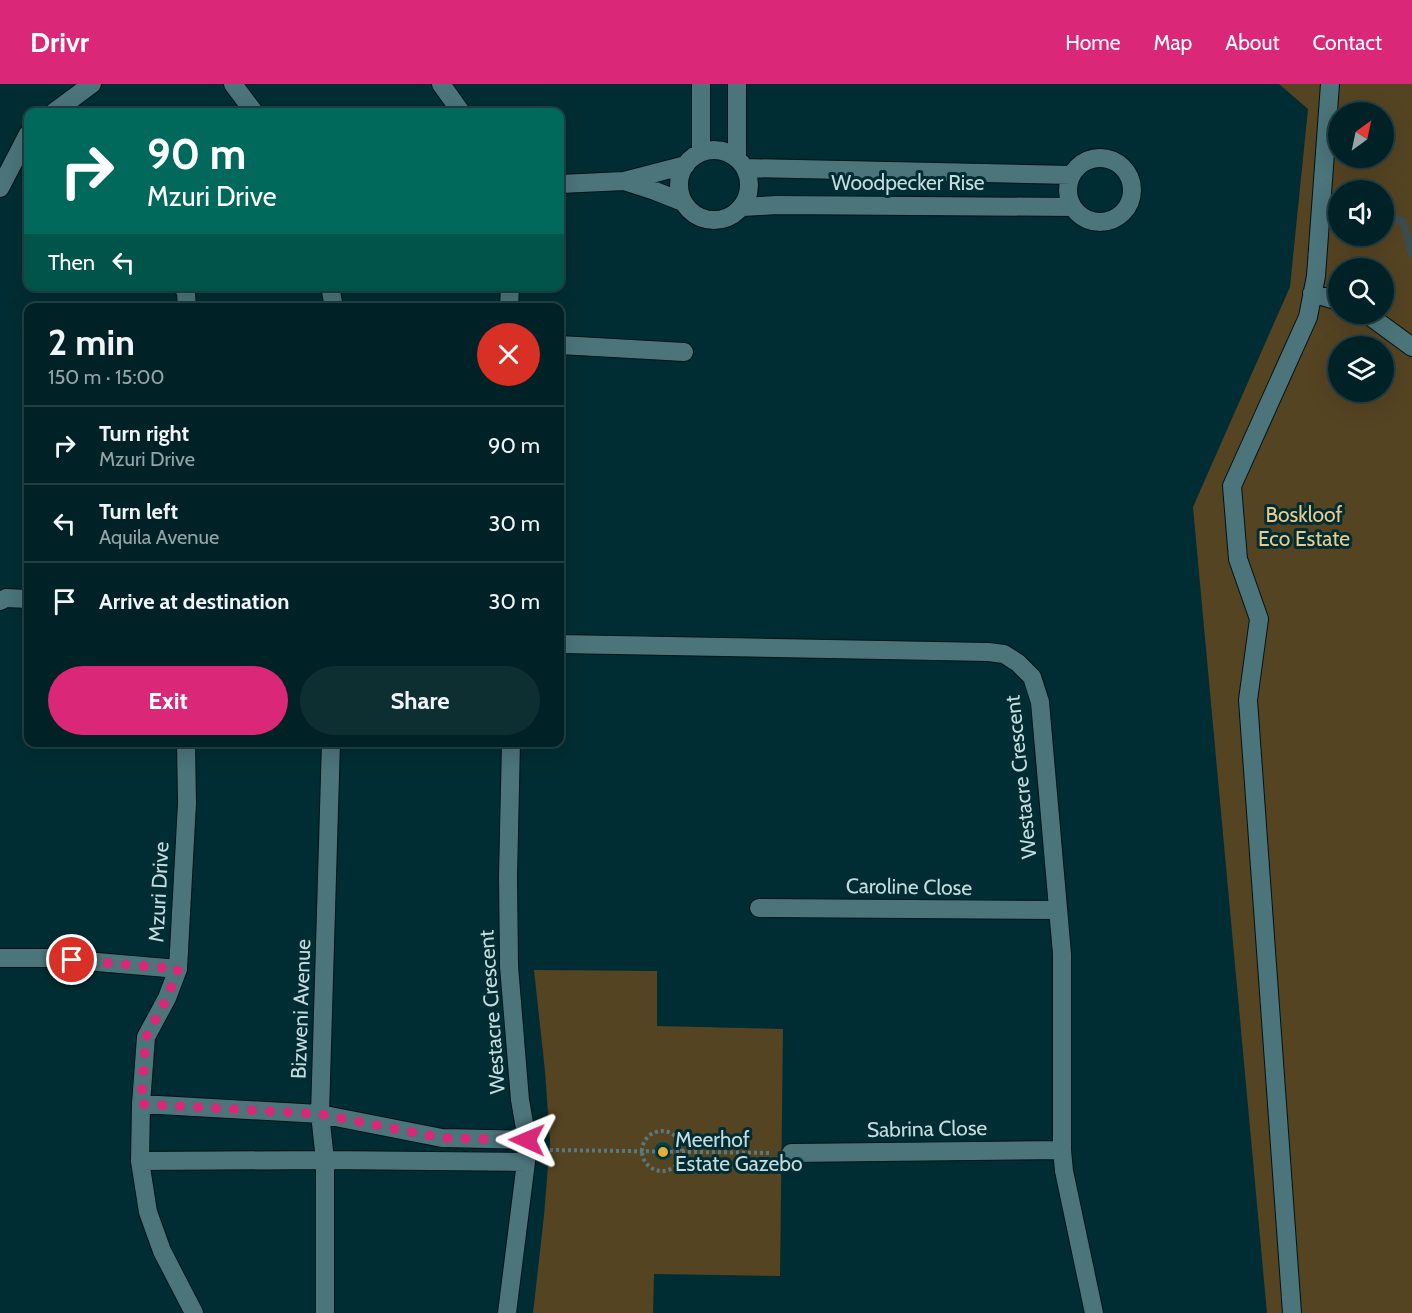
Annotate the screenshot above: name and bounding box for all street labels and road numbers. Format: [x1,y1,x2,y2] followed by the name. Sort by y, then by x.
[831,170,985,195] street label: Woodpecker Rise
[999,694,1042,860] street label: Westacre Crescent
[143,841,174,943] street label: Mzuri Drive
[846,873,973,900] street label: Caroline Close
[473,929,510,1095] street label: Westacre Crescent
[286,938,315,1079] street label: Bizweni Avenue
[867,1115,988,1142] street label: Sabrina Close

